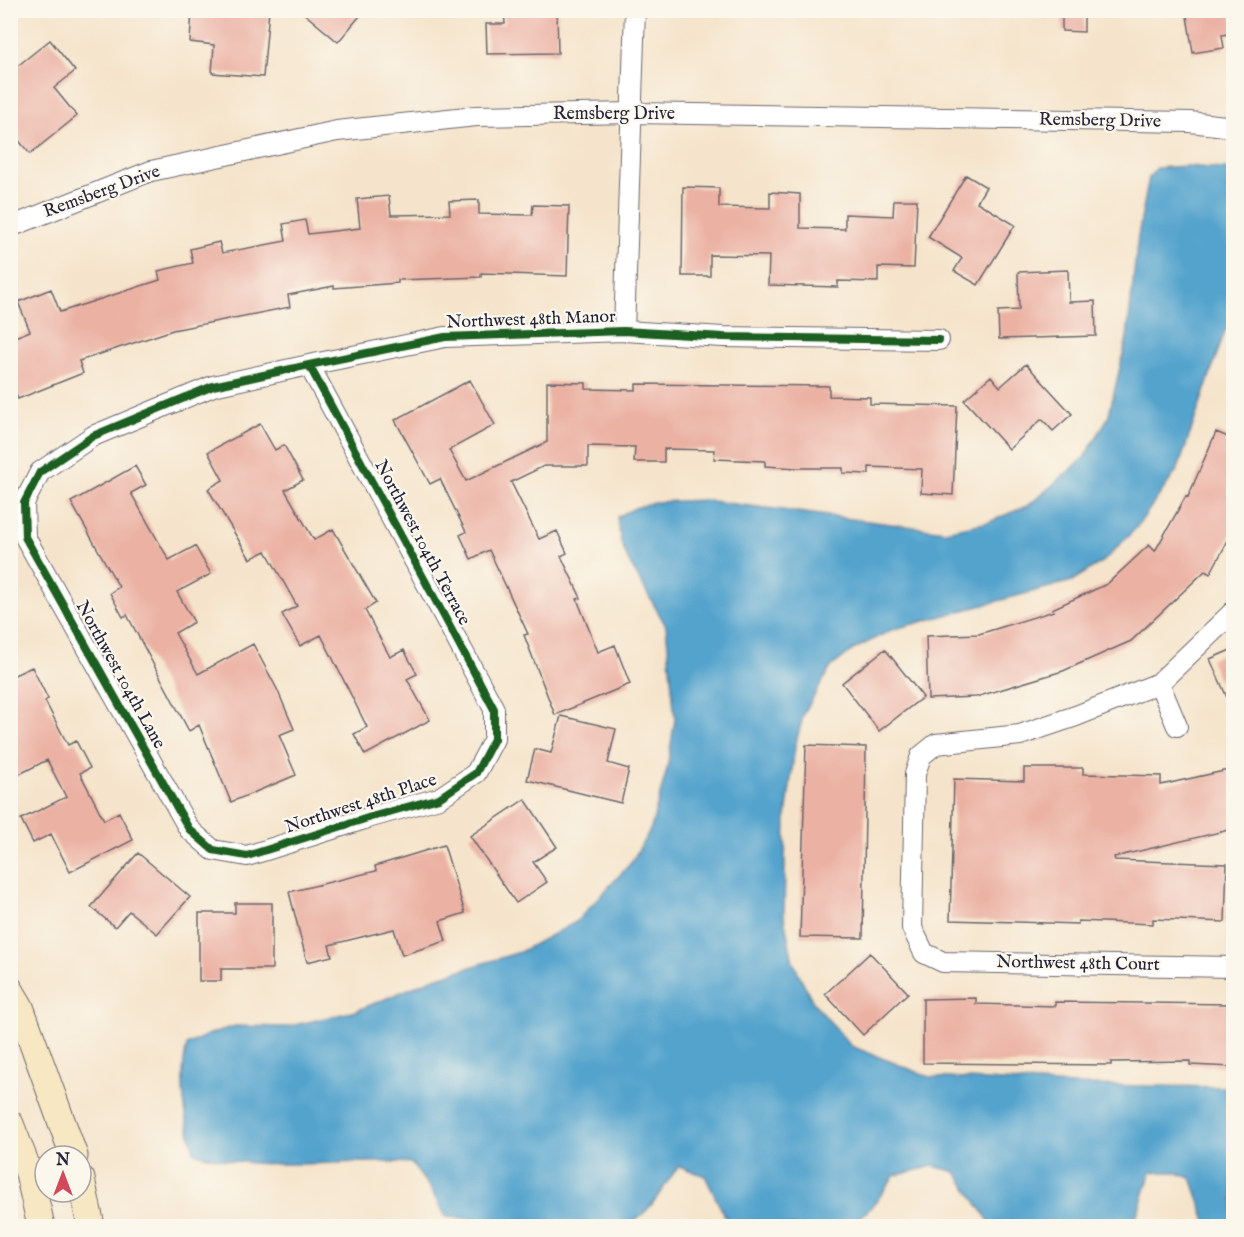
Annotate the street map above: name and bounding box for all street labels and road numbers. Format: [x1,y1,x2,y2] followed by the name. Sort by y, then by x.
[553,103,675,126] street label: Remsberg Drive
[1039,108,1161,134] street label: Remsberg Drive
[41,160,163,224] street label: Remsberg Drive
[446,306,616,334] street label: Northwest 48th Manor
[369,456,475,630] street label: Northwest 104th Terrace
[70,597,170,753] street label: Northwest 104th Lane
[282,769,440,839] street label: Northwest 48th Place
[996,951,1160,977] street label: Northwest 48th Court

